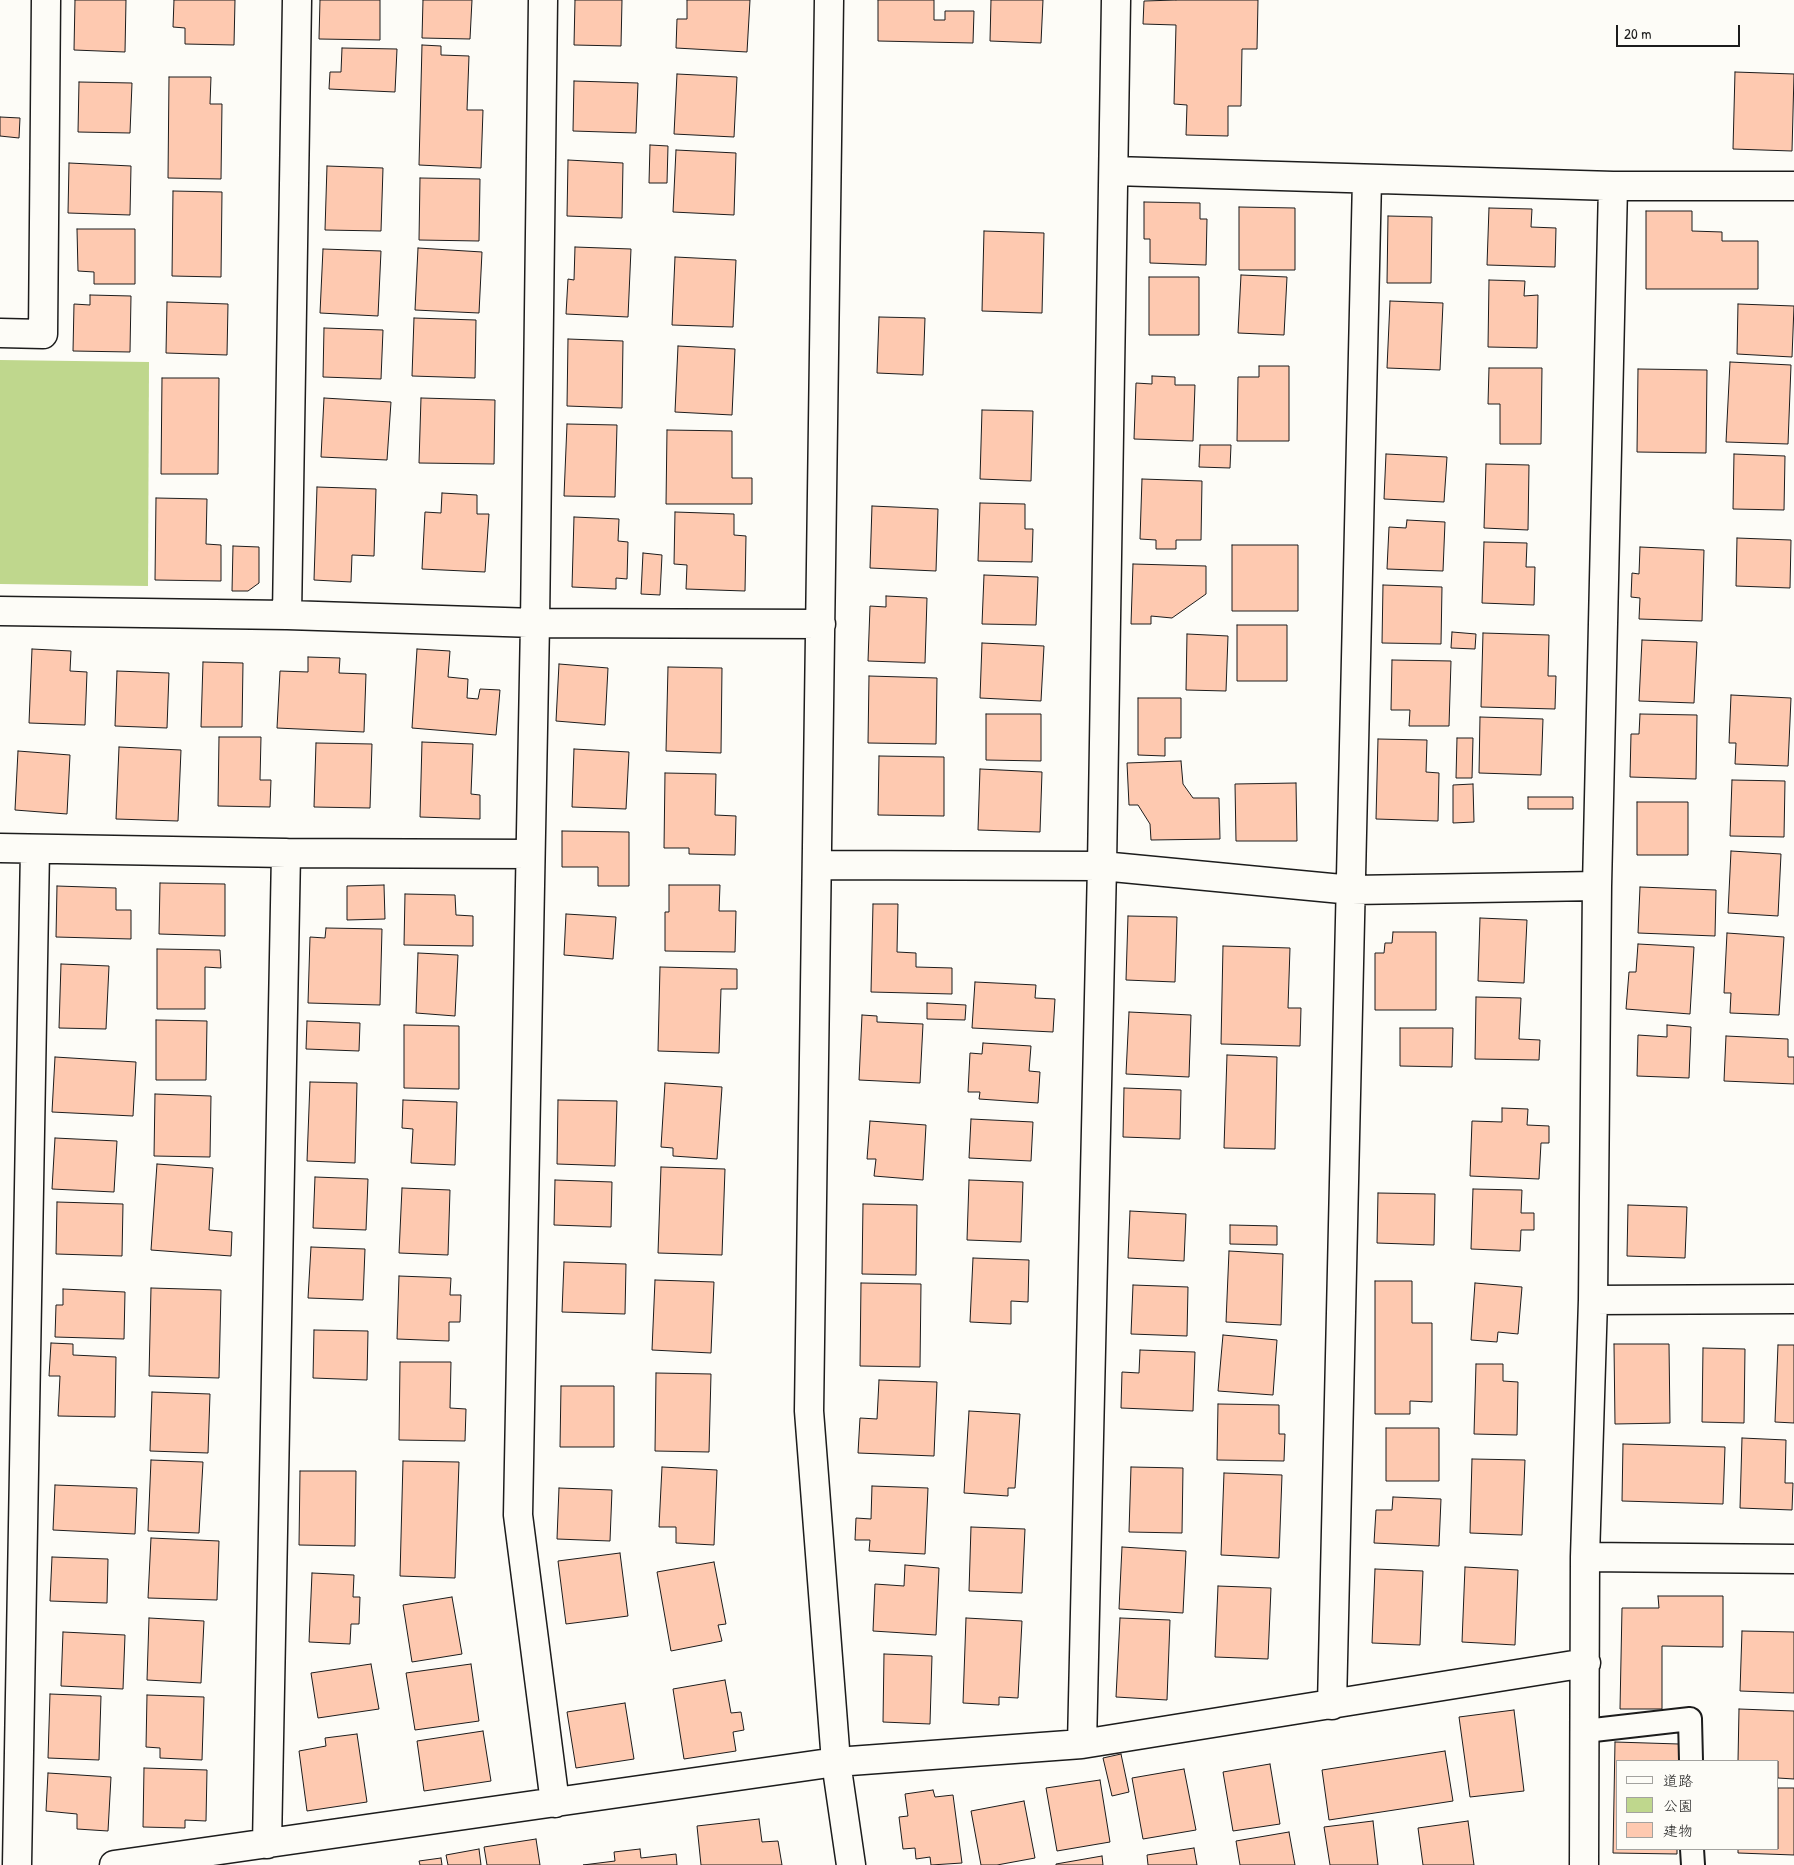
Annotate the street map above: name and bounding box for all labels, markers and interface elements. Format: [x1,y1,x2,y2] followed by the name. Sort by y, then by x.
[1619,15,1743,47] scale bar
[1624,23,1651,44] text: 20 m
[1616,1760,1779,1850] legend
[1663,1770,1693,1791] text: 道路
[1663,1795,1693,1816] text: 公園
[1663,1820,1693,1841] text: 建物

